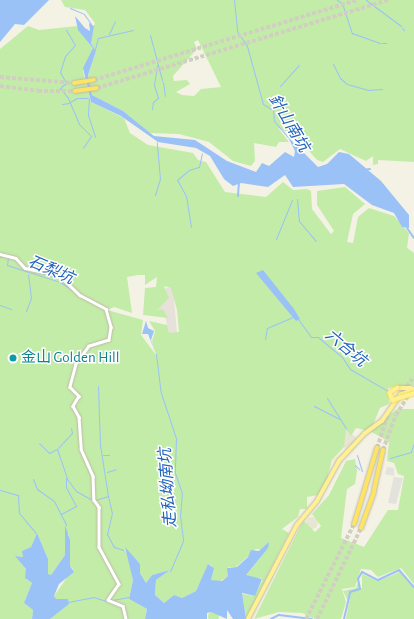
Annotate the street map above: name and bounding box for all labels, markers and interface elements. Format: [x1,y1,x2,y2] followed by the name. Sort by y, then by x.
[264,91,314,155] water label: 針山南坑
[25,252,77,288] water label: 石梨坑
[321,325,371,371] water label: 六合坑
[21,349,119,367] place label: 金山 Golden Hill
[8,353,18,363] marker: 金山 Golden Hill
[156,447,180,529] water label: 走私坳南坑

